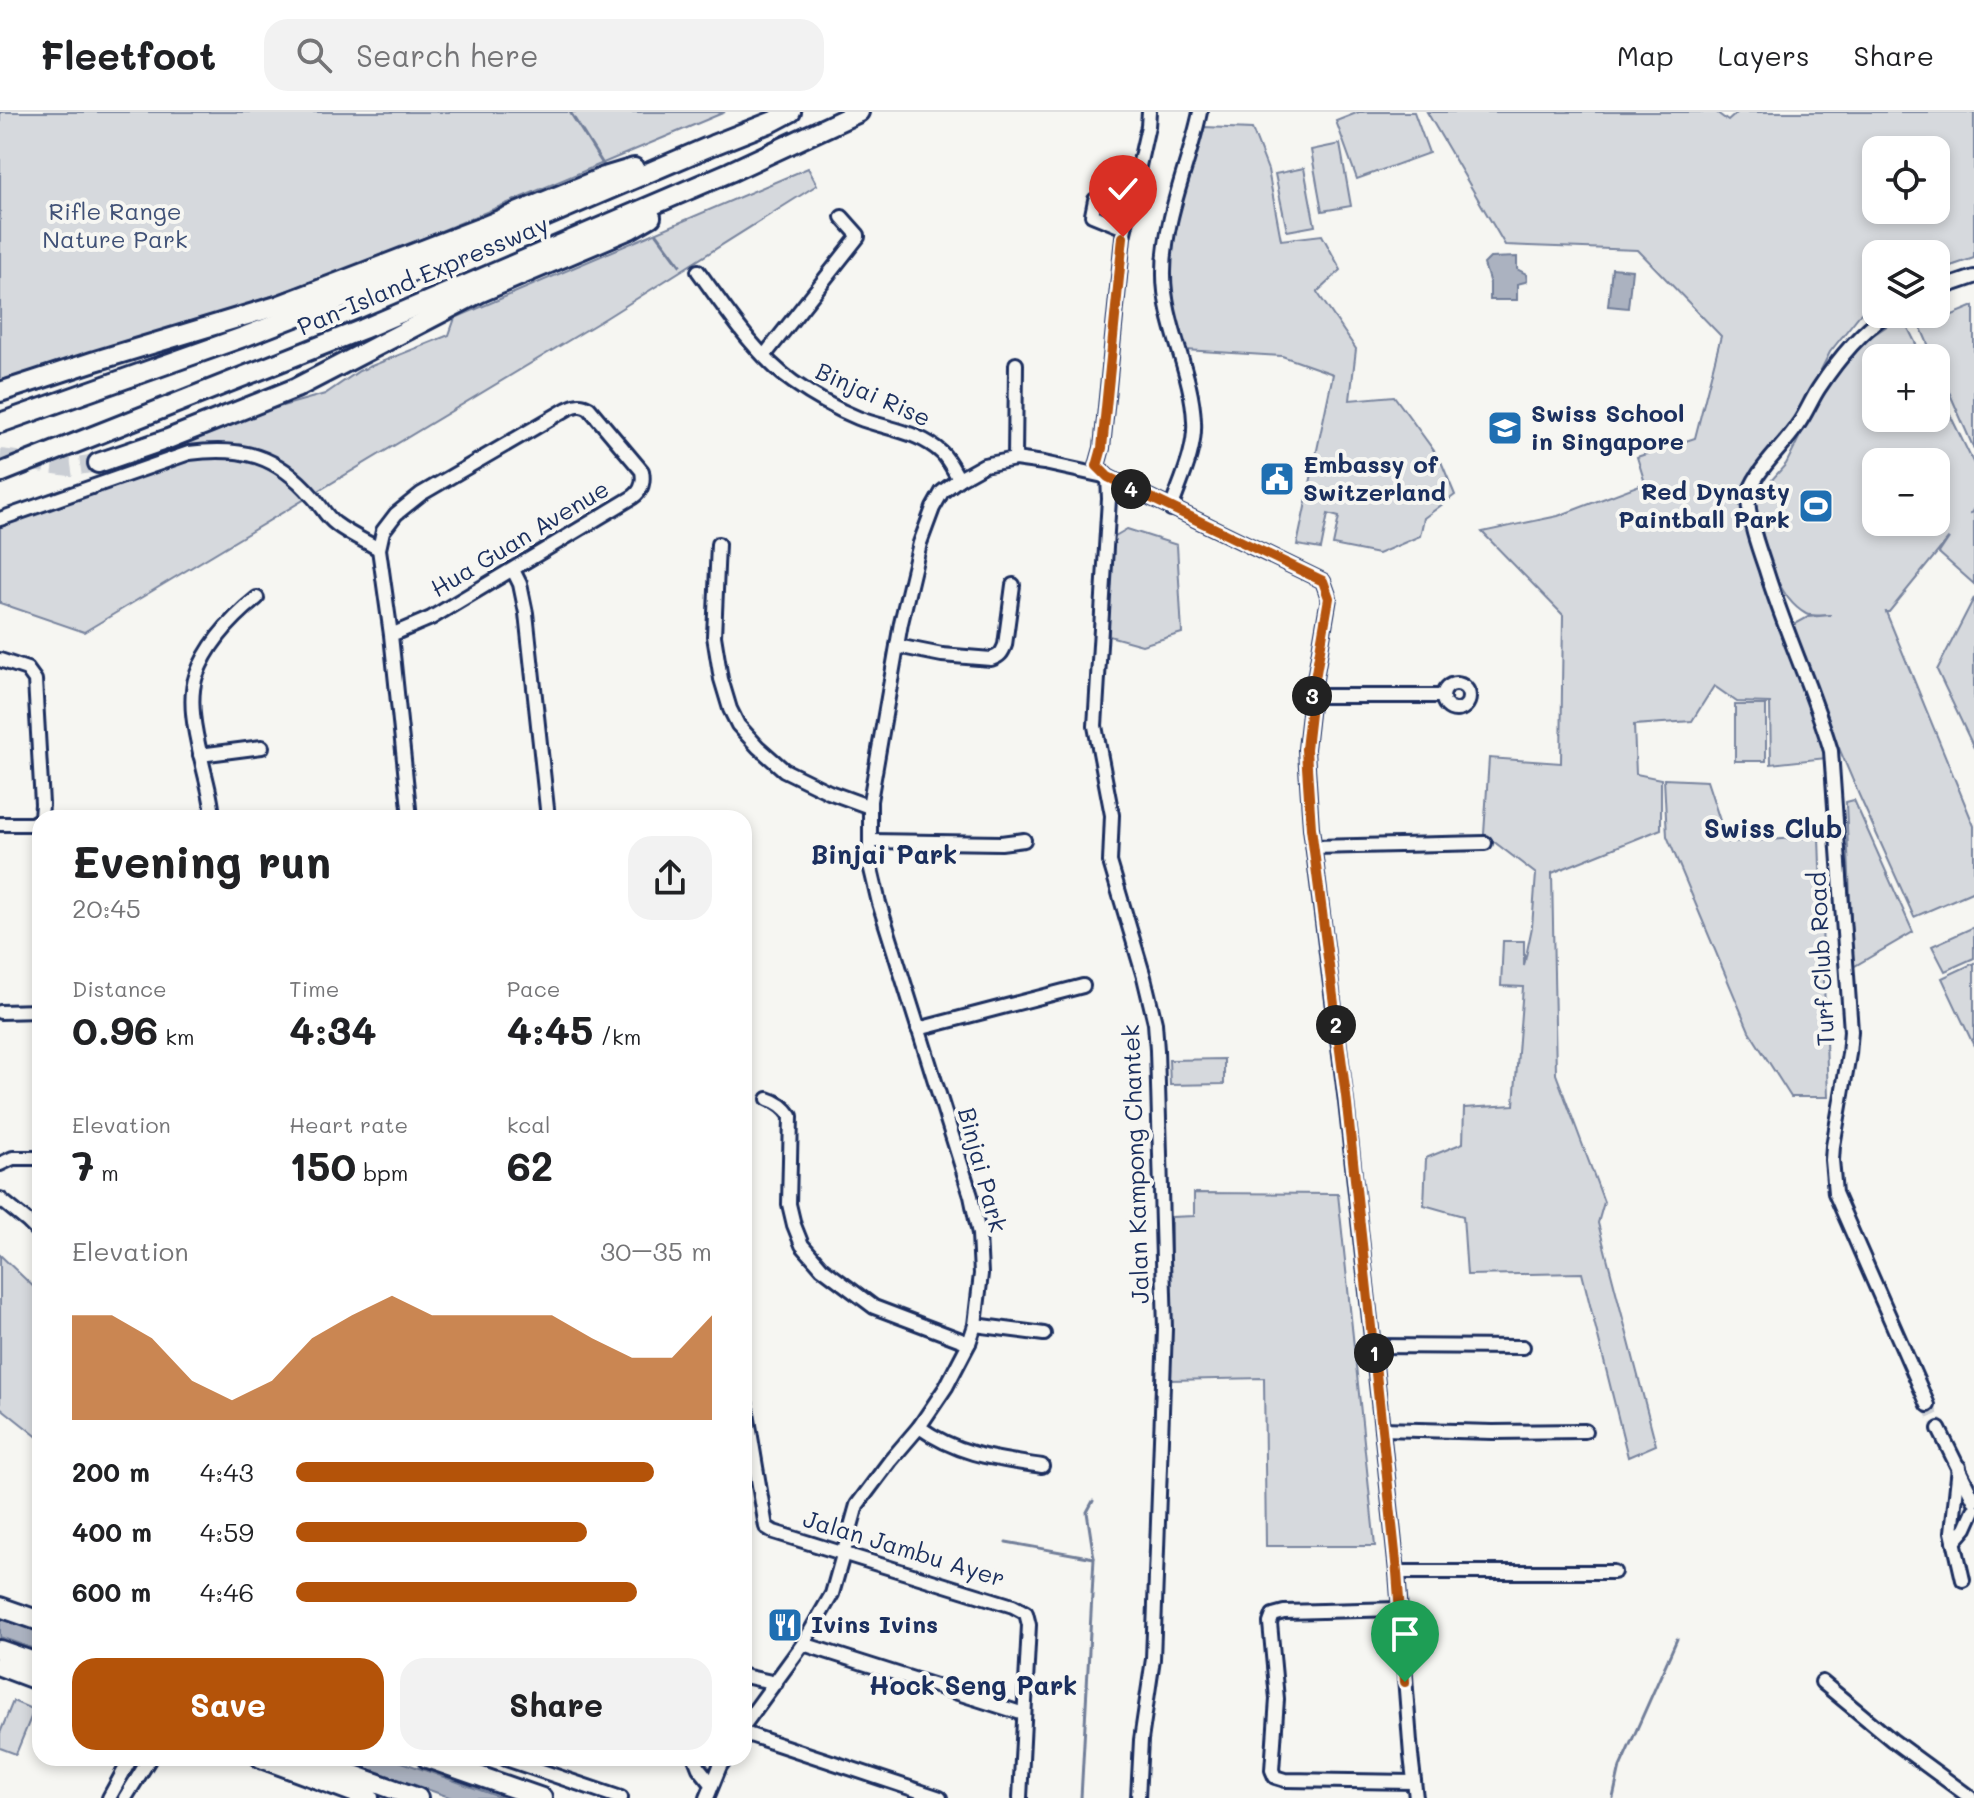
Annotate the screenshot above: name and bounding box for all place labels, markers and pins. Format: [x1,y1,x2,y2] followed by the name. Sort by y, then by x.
[1089,155,1157,237] pin
[1531,397,1684,456] place label: Swiss School in Singapore
[1486,409,1524,447] school or university icon: Swiss School in Singapore
[1303,448,1446,507] place label: Embassy of Switzerland
[1258,460,1296,498] public building icon: Embassy of Switzerland
[1111,469,1151,509] pin: 4
[1618,475,1790,534] place label: Red Dynasty Paintball Park
[1797,487,1835,525] sports icon: Red Dynasty Paintball Park
[1292,676,1332,716] pin: 3
[1316,1005,1356,1045] pin: 2
[1354,1333,1394,1373] pin: 1
[1371,1600,1439,1682] pin
[766,1606,804,1644] restaurant icon: Ivins Ivins
[811,1608,938,1639] place label: Ivins Ivins

